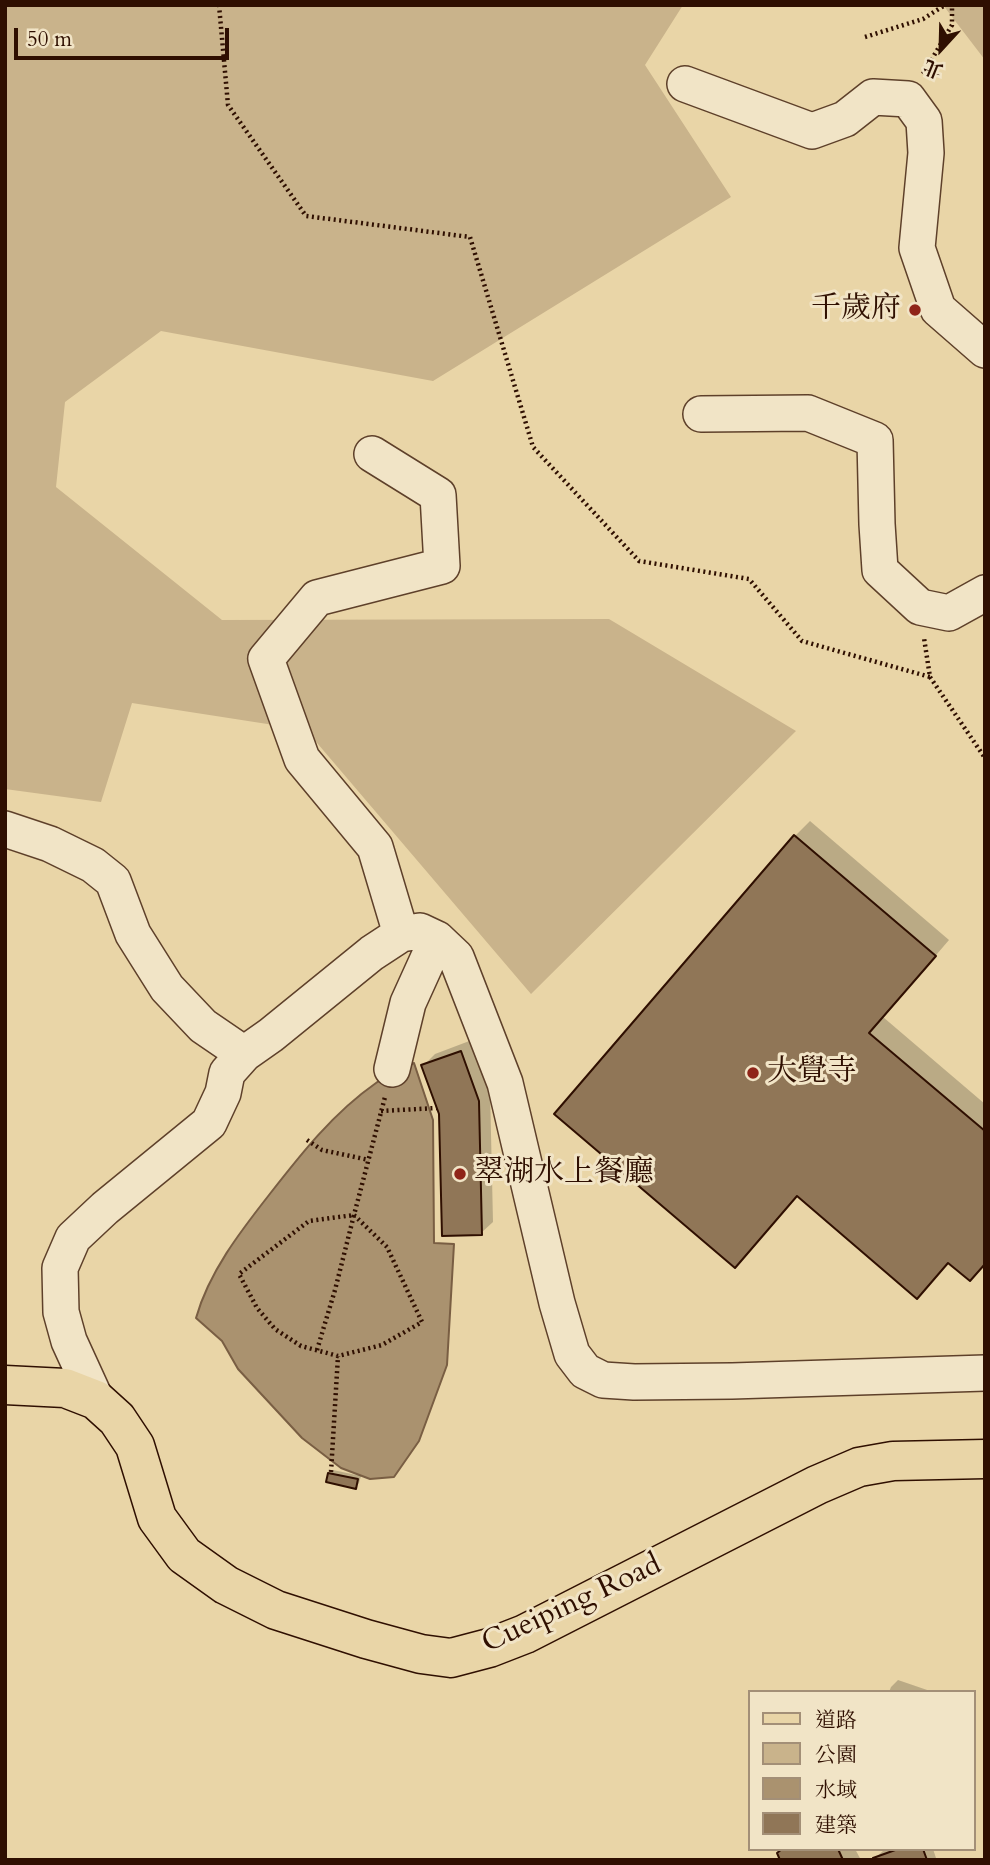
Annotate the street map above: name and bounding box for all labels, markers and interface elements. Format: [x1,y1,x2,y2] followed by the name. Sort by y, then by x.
[18,14,233,58] scale bar
[906,14,976,84] north arrow
[27,25,72,54] text: 50 m
[919,53,947,84] text: 北
[811,292,901,328] place label: 千歲府
[907,302,923,318] marker: 千歲府
[767,1055,857,1091] place label: 大覺寺
[745,1065,761,1081] marker: 大覺寺
[474,1156,654,1192] place label: 翠湖水上餐廳
[452,1166,468,1182] marker: 翠湖水上餐廳
[477,1548,667,1662] street label: Cueiping Road
[748,1690,976,1851] legend
[815,1706,857,1735] text: 道路
[815,1741,857,1770] text: 公園
[815,1776,857,1805] text: 水域
[815,1811,857,1840] text: 建築

